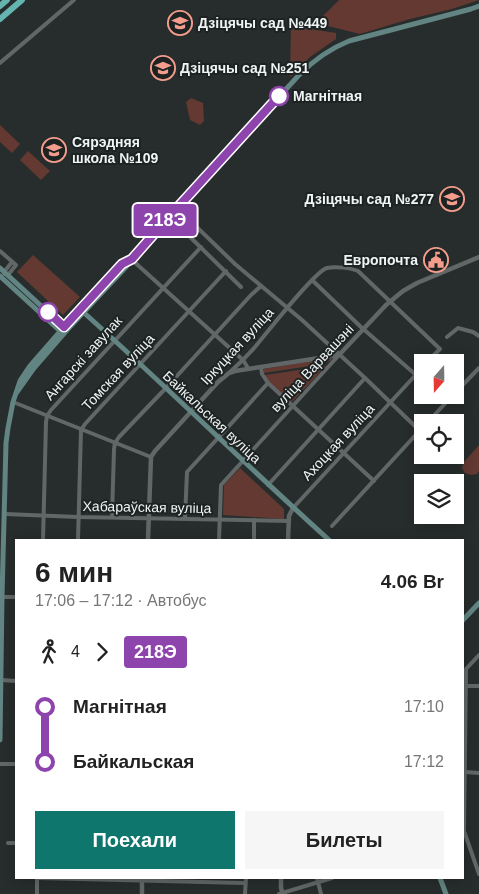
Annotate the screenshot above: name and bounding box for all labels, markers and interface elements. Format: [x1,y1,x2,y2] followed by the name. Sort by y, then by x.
[167,10,193,36] school or university icon: Дзіцячы сад №449
[198,15,328,31] place label: Дзіцячы сад №449
[150,55,176,81] school or university icon: Дзіцячы сад №251
[180,60,310,76] place label: Дзіцячы сад №251
[269,86,289,106] marker: Магнітная
[293,88,362,104] place label: Магнітная
[72,134,158,166] place label: Сярэдняя школа №109
[41,137,67,163] school or university icon: Сярэдняя школа №109
[439,186,465,212] school or university icon: Дзіцячы сад №277
[305,191,434,207] place label: Дзіцячы сад №277
[130,204,200,236] line badge: 218Э
[144,210,186,230] text: 218Э
[423,247,449,273] public building icon: Европочта
[344,252,418,268] place label: Европочта
[38,302,58,322] unlabelled marker
[197,304,277,388] street label: Іркуцкая вуліца
[41,312,126,403] street label: Ангарскі завулак
[267,321,357,415] street label: вуліца Варвашэні
[79,330,158,413] street label: Томская вуліца
[414,354,464,404] north arrow
[414,354,464,524] map controls
[160,367,264,467] street label: Байкальская вуліца
[299,400,378,484] street label: Ахоцкая вуліца
[414,414,464,464] button: locate
[414,474,464,524] button: layers
[82,498,212,516] street label: Хабараўская вуліца
[35,557,113,588] text: 6 мин
[381,571,444,592] text: 4.06 Br
[35,592,207,609] text: 17:06 – 17:12 · Автобус
[35,638,63,666] icon: walk
[88,638,116,666] icon: forward
[134,642,177,662] text: 218Э
[71,643,80,660] text: 4
[73,696,167,717] text: Магнітная
[404,698,444,715] text: 17:10
[73,751,194,772] text: Байкальская
[404,753,444,770] text: 17:12
[35,811,235,869] button: Поехали
[245,811,444,869] button: Билеты

